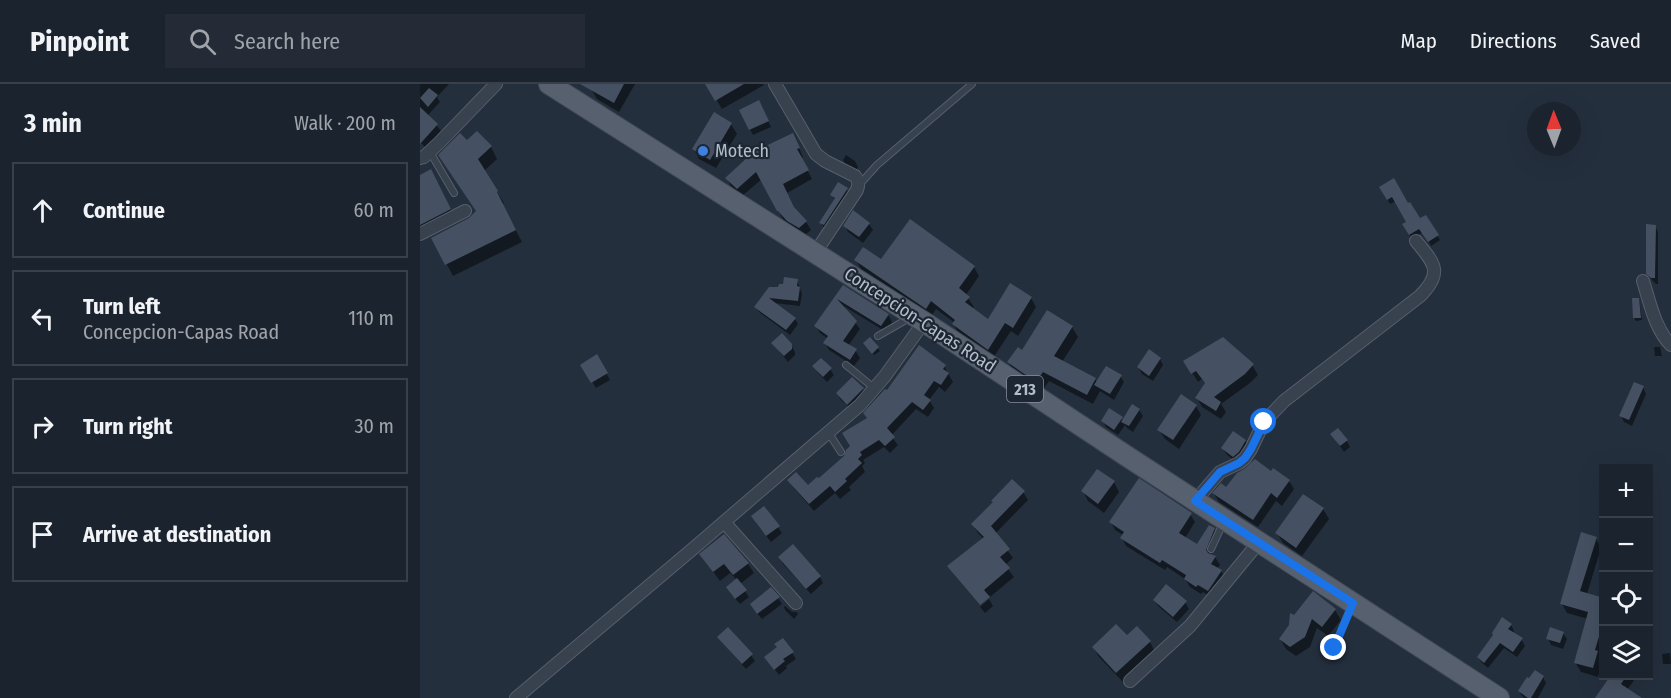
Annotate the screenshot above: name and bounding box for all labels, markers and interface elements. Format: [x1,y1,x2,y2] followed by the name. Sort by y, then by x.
[165,14,585,68] search box
[30,25,129,58] text: Pinpoint
[186,25,219,58] icon: search
[234,28,340,55] text: Search here
[1400,28,1437,54] text: Map
[1470,28,1557,54] text: Directions
[1590,28,1641,54] text: Saved
[1527,102,1581,156] north arrow
[24,108,82,139] text: 3 min
[294,111,396,135] text: Walk · 200 m
[715,140,769,162] place label: Motech
[696,144,710,158] marker: Motech
[26,194,59,227] icon: ahead
[83,197,165,224] text: Continue
[354,198,394,222] text: 60 m
[840,263,1000,377] street label: Concepcion-Capas Road
[83,293,161,320] text: Turn left
[26,302,59,335] icon: left
[348,306,394,330] text: 110 m
[83,320,279,344] text: Concepcion-Capas Road
[1007,376,1043,402] road number: 213
[1250,408,1276,434] route start
[26,410,59,443] icon: right
[83,413,172,440] text: Turn right
[354,414,394,438] text: 30 m
[1599,464,1653,680] map controls
[1599,464,1653,518] button: +
[26,518,59,551] icon: arrive
[1599,518,1653,572] button: −
[83,521,271,548] text: Arrive at destination
[1599,572,1653,626] button: locate
[1599,626,1653,680] button: layers
[1320,634,1346,660] route end

